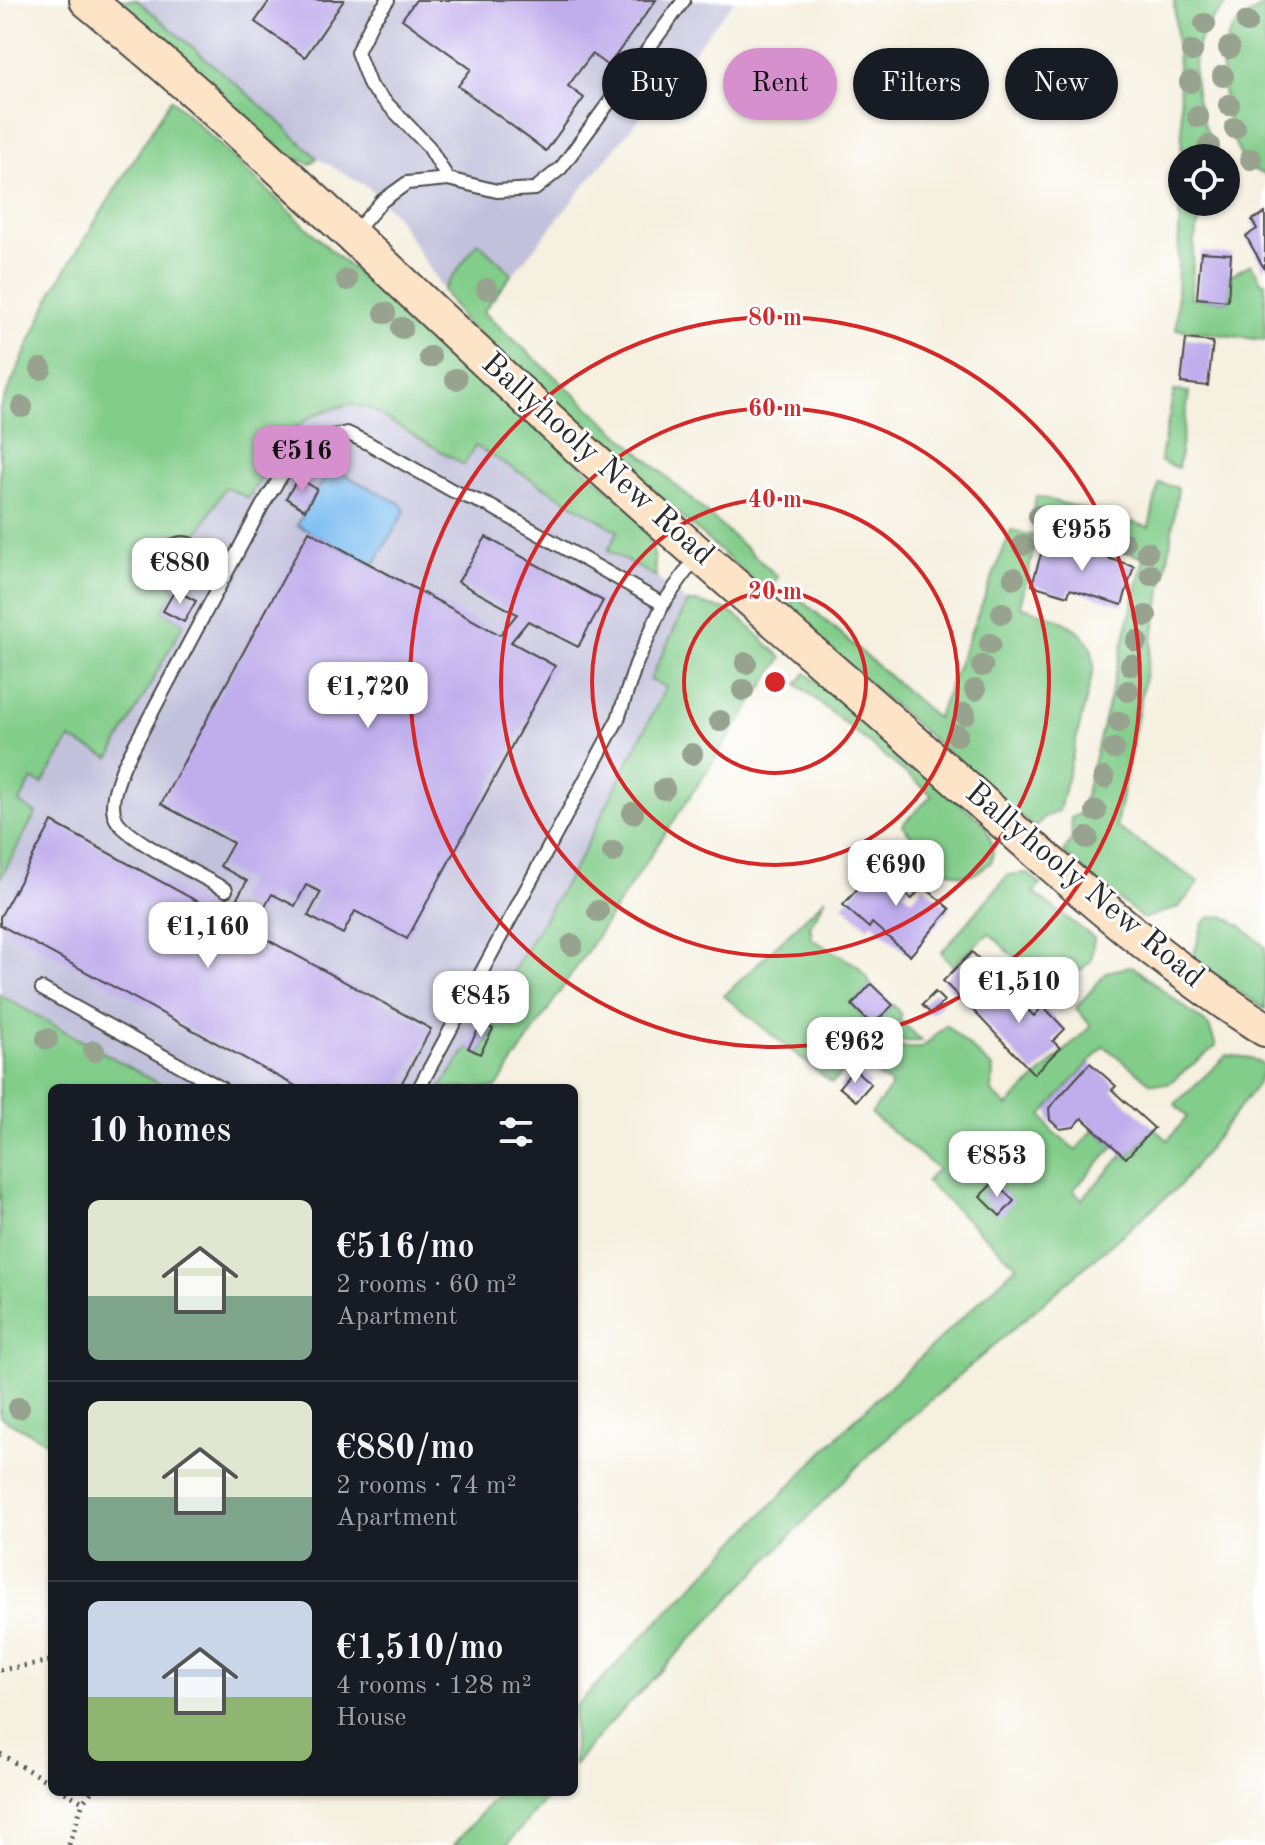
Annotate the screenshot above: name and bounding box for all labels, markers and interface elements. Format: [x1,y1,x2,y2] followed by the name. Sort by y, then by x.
[602,48,707,120] chip: Buy
[723,48,837,120] chip: Rent
[853,48,989,120] chip: Filters
[1005,48,1118,120] chip: New
[1168,144,1240,216] map controls
[1168,144,1240,216] button: locate
[748,307,802,331] text: 80 m
[475,348,719,572] street label: Ballyhooly New Road
[748,398,802,422] text: 60 m
[255,426,349,494] pin: €516
[272,439,332,465] text: €516
[748,489,802,513] text: 40 m
[1035,505,1129,573] pin: €955
[1052,518,1112,544] text: €955
[133,538,227,606] pin: €880
[150,551,210,577] text: €880
[748,581,802,605] text: 20 m
[303,662,433,730] pin: €1,720
[761,668,789,696] centre of rings
[327,675,409,701] text: €1,720
[959,777,1209,995] street label: Ballyhooly New Road
[849,840,943,908] pin: €690
[866,853,926,879] text: €690
[143,902,273,970] pin: €1,160
[167,915,249,941] text: €1,160
[954,957,1084,1025] pin: €1,510
[978,970,1060,996] text: €1,510
[434,971,528,1039] pin: €845
[451,984,511,1010] text: €845
[808,1017,902,1085] pin: €962
[825,1030,885,1056] text: €962
[494,1110,538,1154] icon: filters
[88,1115,231,1149] text: 10 homes
[950,1131,1044,1199] pin: €853
[967,1144,1027,1170] text: €853
[336,1231,475,1265] text: €516/mo
[152,1232,248,1328] icon: home
[336,1272,517,1298] text: 2 rooms · 60 m²
[336,1304,458,1330] text: Apartment
[336,1432,475,1466] text: €880/mo
[152,1433,248,1529] icon: home
[336,1473,517,1499] text: 2 rooms · 74 m²
[336,1505,458,1531] text: Apartment
[336,1632,504,1666] text: €1,510/mo
[152,1633,248,1729] icon: home
[336,1673,532,1699] text: 4 rooms · 128 m²
[336,1705,407,1731] text: House

